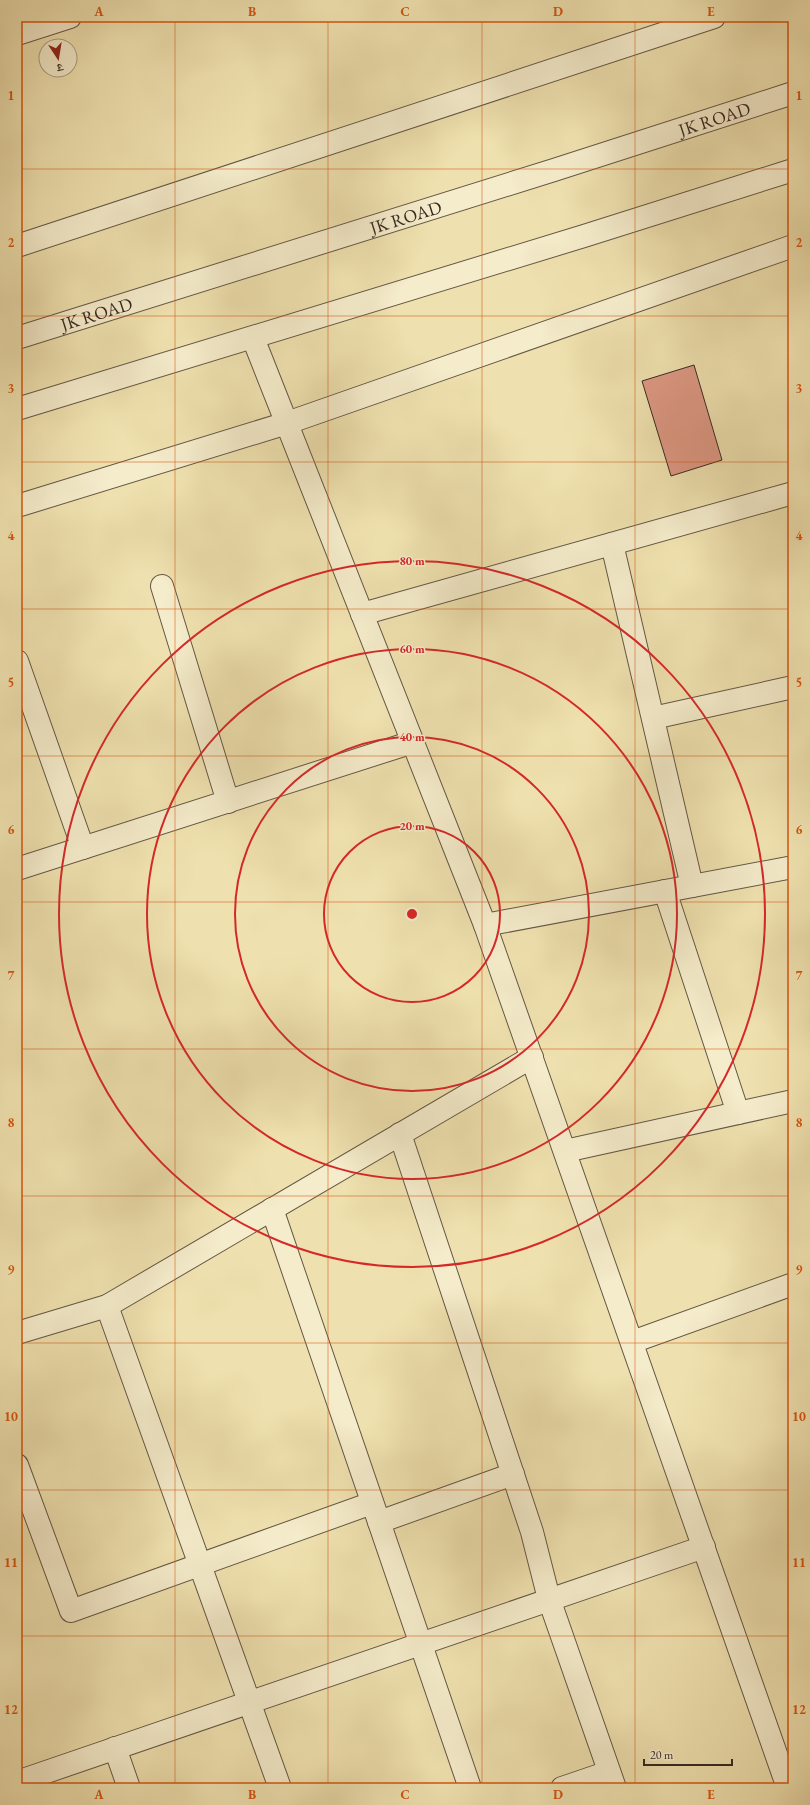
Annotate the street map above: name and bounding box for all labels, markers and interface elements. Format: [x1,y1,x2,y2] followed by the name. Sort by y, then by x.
[93,3,104,20] text: A
[248,3,256,20] text: B
[400,3,410,20] text: C
[553,3,563,20] text: D
[707,3,715,20] text: E
[38,38,78,78] north arrow
[55,60,65,76] text: उ
[8,87,15,104] text: 1
[796,87,803,104] text: 1
[674,96,753,141] street label: JK ROAD
[365,194,444,239] street label: JK ROAD
[8,234,15,251] text: 2
[796,234,803,251] text: 2
[56,291,135,336] street label: JK ROAD
[8,380,15,397] text: 3
[796,380,803,397] text: 3
[8,527,15,544] text: 4
[796,527,803,544] text: 4
[399,553,425,569] text: 80 m
[399,641,425,657] text: 60 m
[8,674,14,691] text: 5
[796,674,802,691] text: 5
[399,729,425,745] text: 40 m
[399,818,425,834] text: 20 m
[8,821,15,838] text: 6
[796,821,803,838] text: 6
[405,907,419,921] centre of rings
[8,967,15,984] text: 7
[796,967,803,984] text: 7
[8,1114,15,1131] text: 8
[796,1114,803,1131] text: 8
[8,1261,15,1278] text: 9
[796,1261,803,1278] text: 9
[4,1408,18,1425] text: 10
[792,1408,806,1425] text: 10
[4,1554,18,1571] text: 11
[792,1554,806,1571] text: 11
[4,1701,18,1718] text: 12
[792,1701,806,1718] text: 12
[644,1741,732,1767] scale bar
[650,1747,674,1763] text: 20 m
[93,1786,104,1803] text: A
[248,1786,256,1803] text: B
[400,1786,410,1803] text: C
[553,1786,563,1803] text: D
[707,1786,715,1803] text: E

